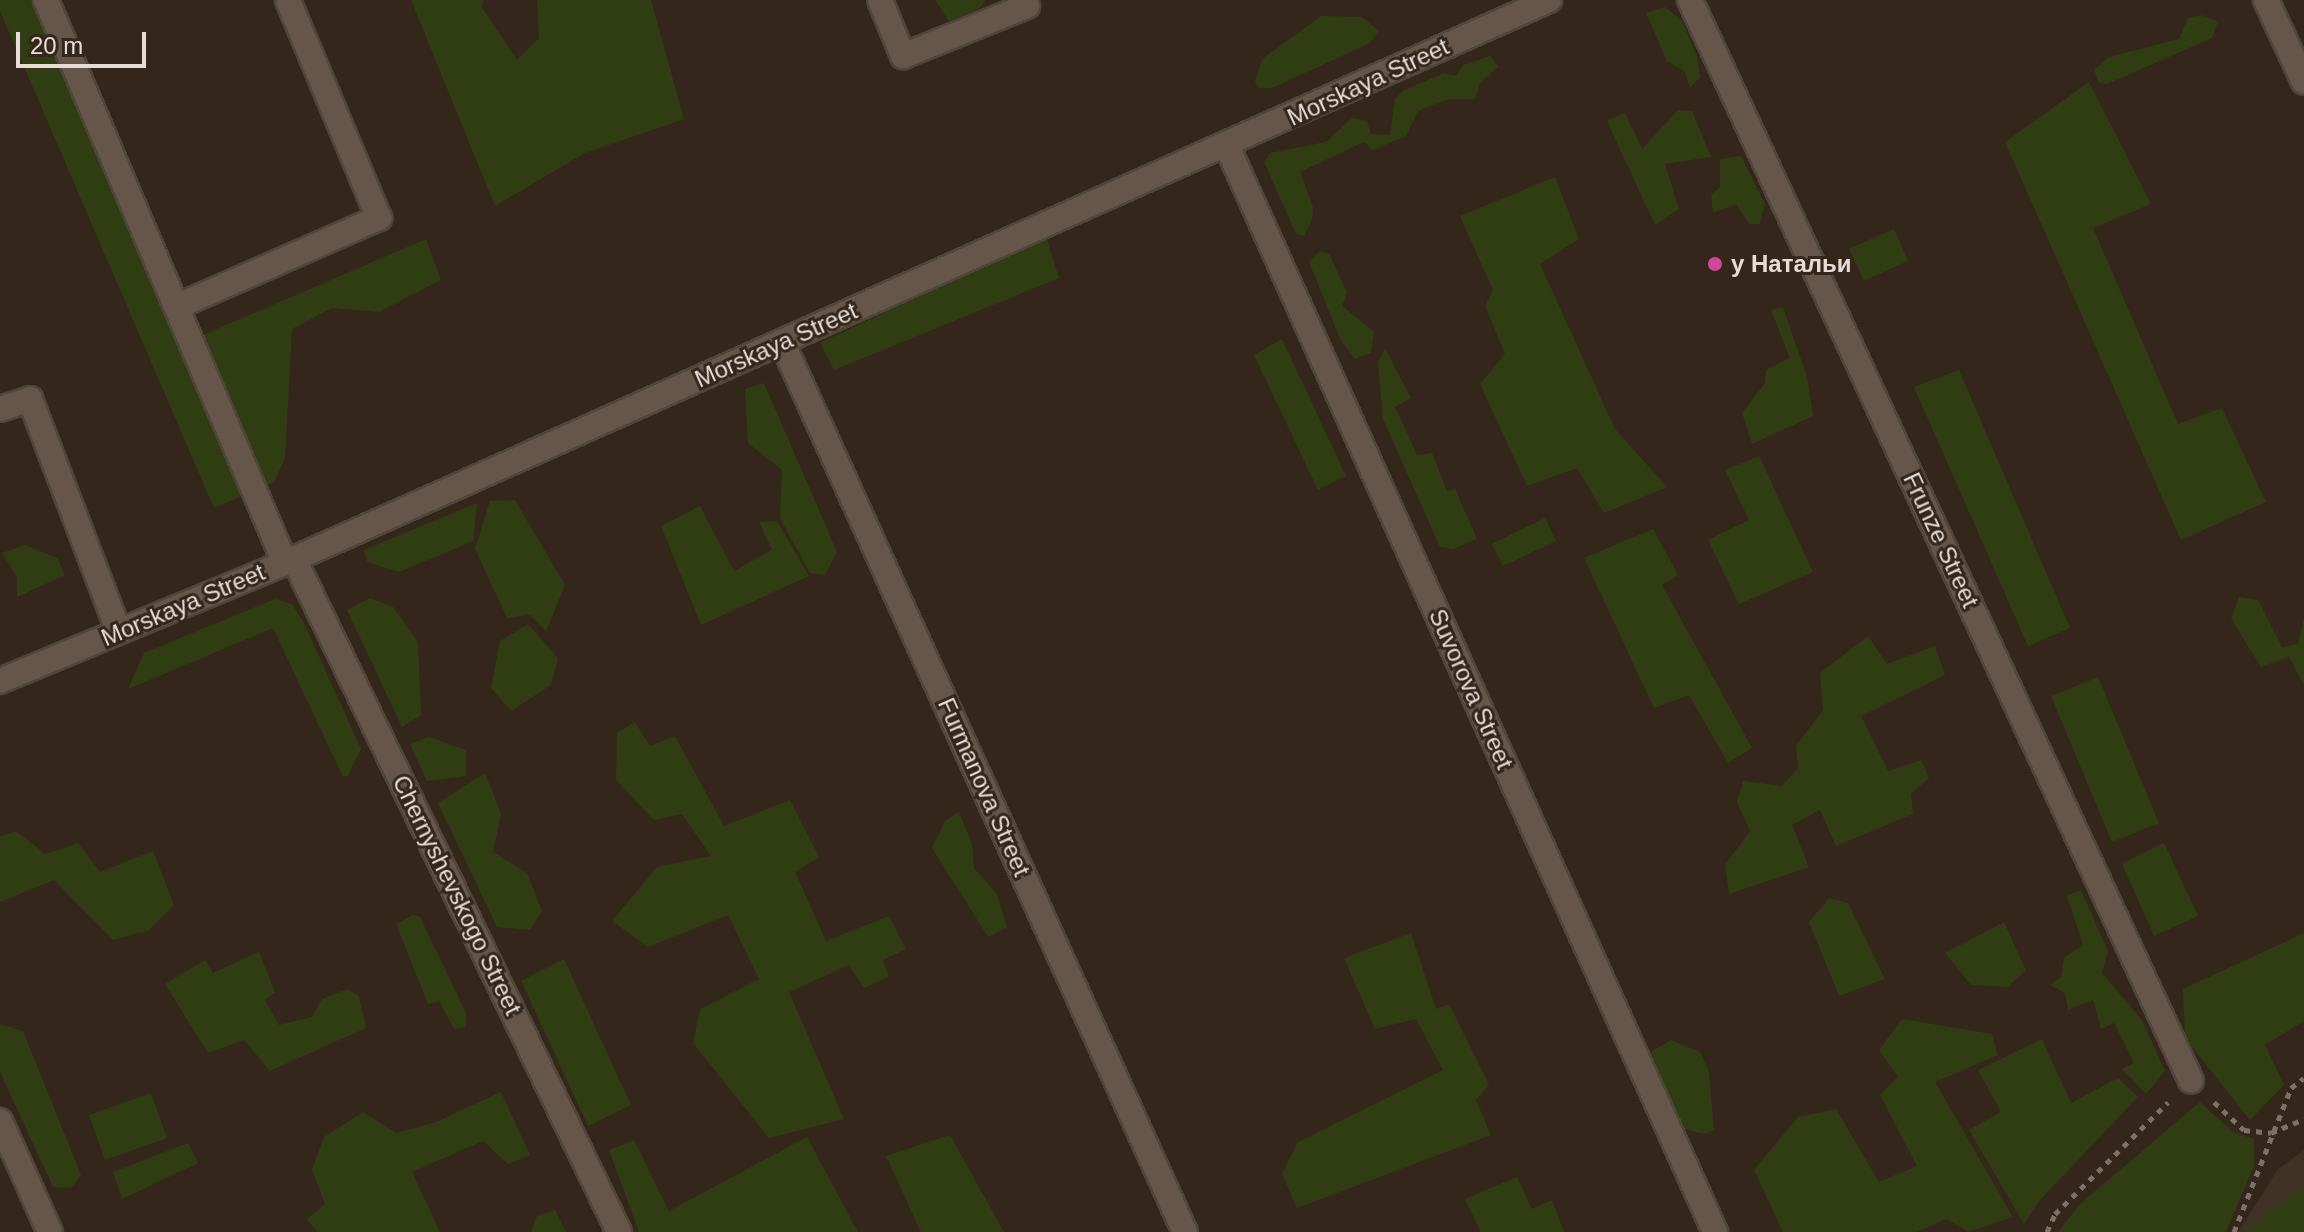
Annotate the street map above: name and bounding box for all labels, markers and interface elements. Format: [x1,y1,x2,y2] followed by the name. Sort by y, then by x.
[20,16,150,66] scale bar
[30,32,83,59] text: 20 m
[1283,32,1453,132] street label: Morskaya Street
[1731,250,1852,278] place label: у Натальи
[1706,255,1724,273] marker: у Натальи
[690,296,862,394] street label: Morskaya Street
[1897,468,1985,612] street label: Frunze Street
[97,558,269,652] street label: Morskaya Street
[1423,605,1519,773] street label: Suvorova Street
[932,693,1036,881] street label: Furmanova Street
[386,771,528,1019] street label: Chernyshevskogo Street

